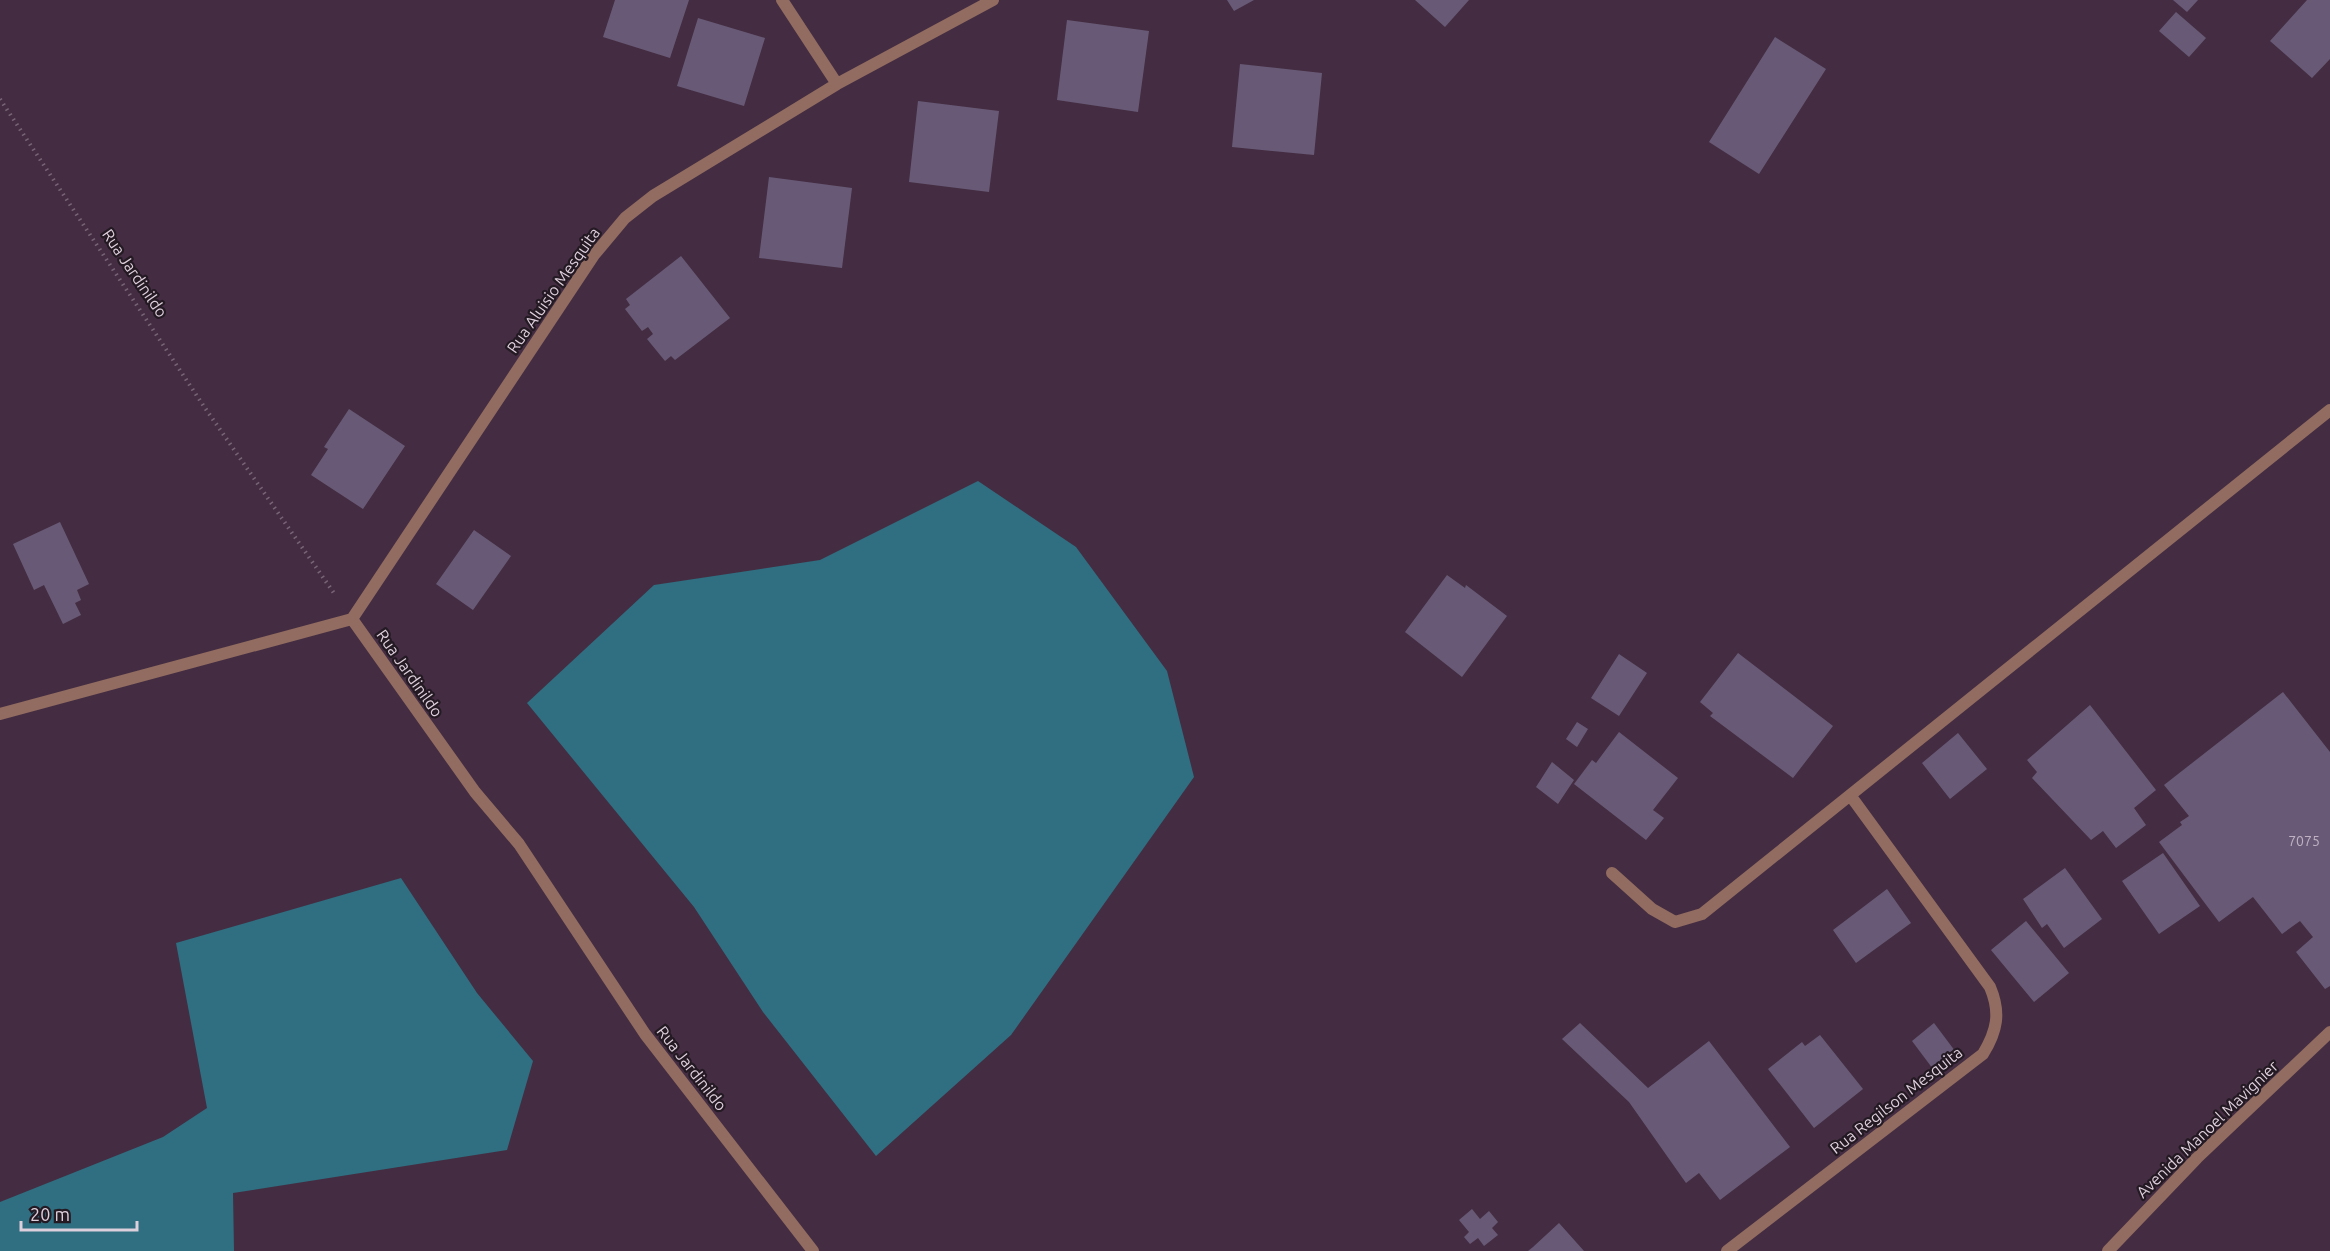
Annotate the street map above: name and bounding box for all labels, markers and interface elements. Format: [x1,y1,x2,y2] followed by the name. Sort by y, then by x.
[503,224,603,356] street label: Rua Aluisio Mesquita
[99,226,171,320] street label: Rua Jardinildo
[373,626,447,720] street label: Rua Jardinildo
[2288,833,2320,849] house number: 7075
[653,1022,731,1114] street label: Rua Jardinildo
[1826,1043,1966,1157] street label: Rua Regilson Mesquita
[2133,1057,2281,1201] street label: Avenida Manoel Mavignier
[21,1194,136,1232] scale bar
[30,1204,70,1224] text: 20 m

